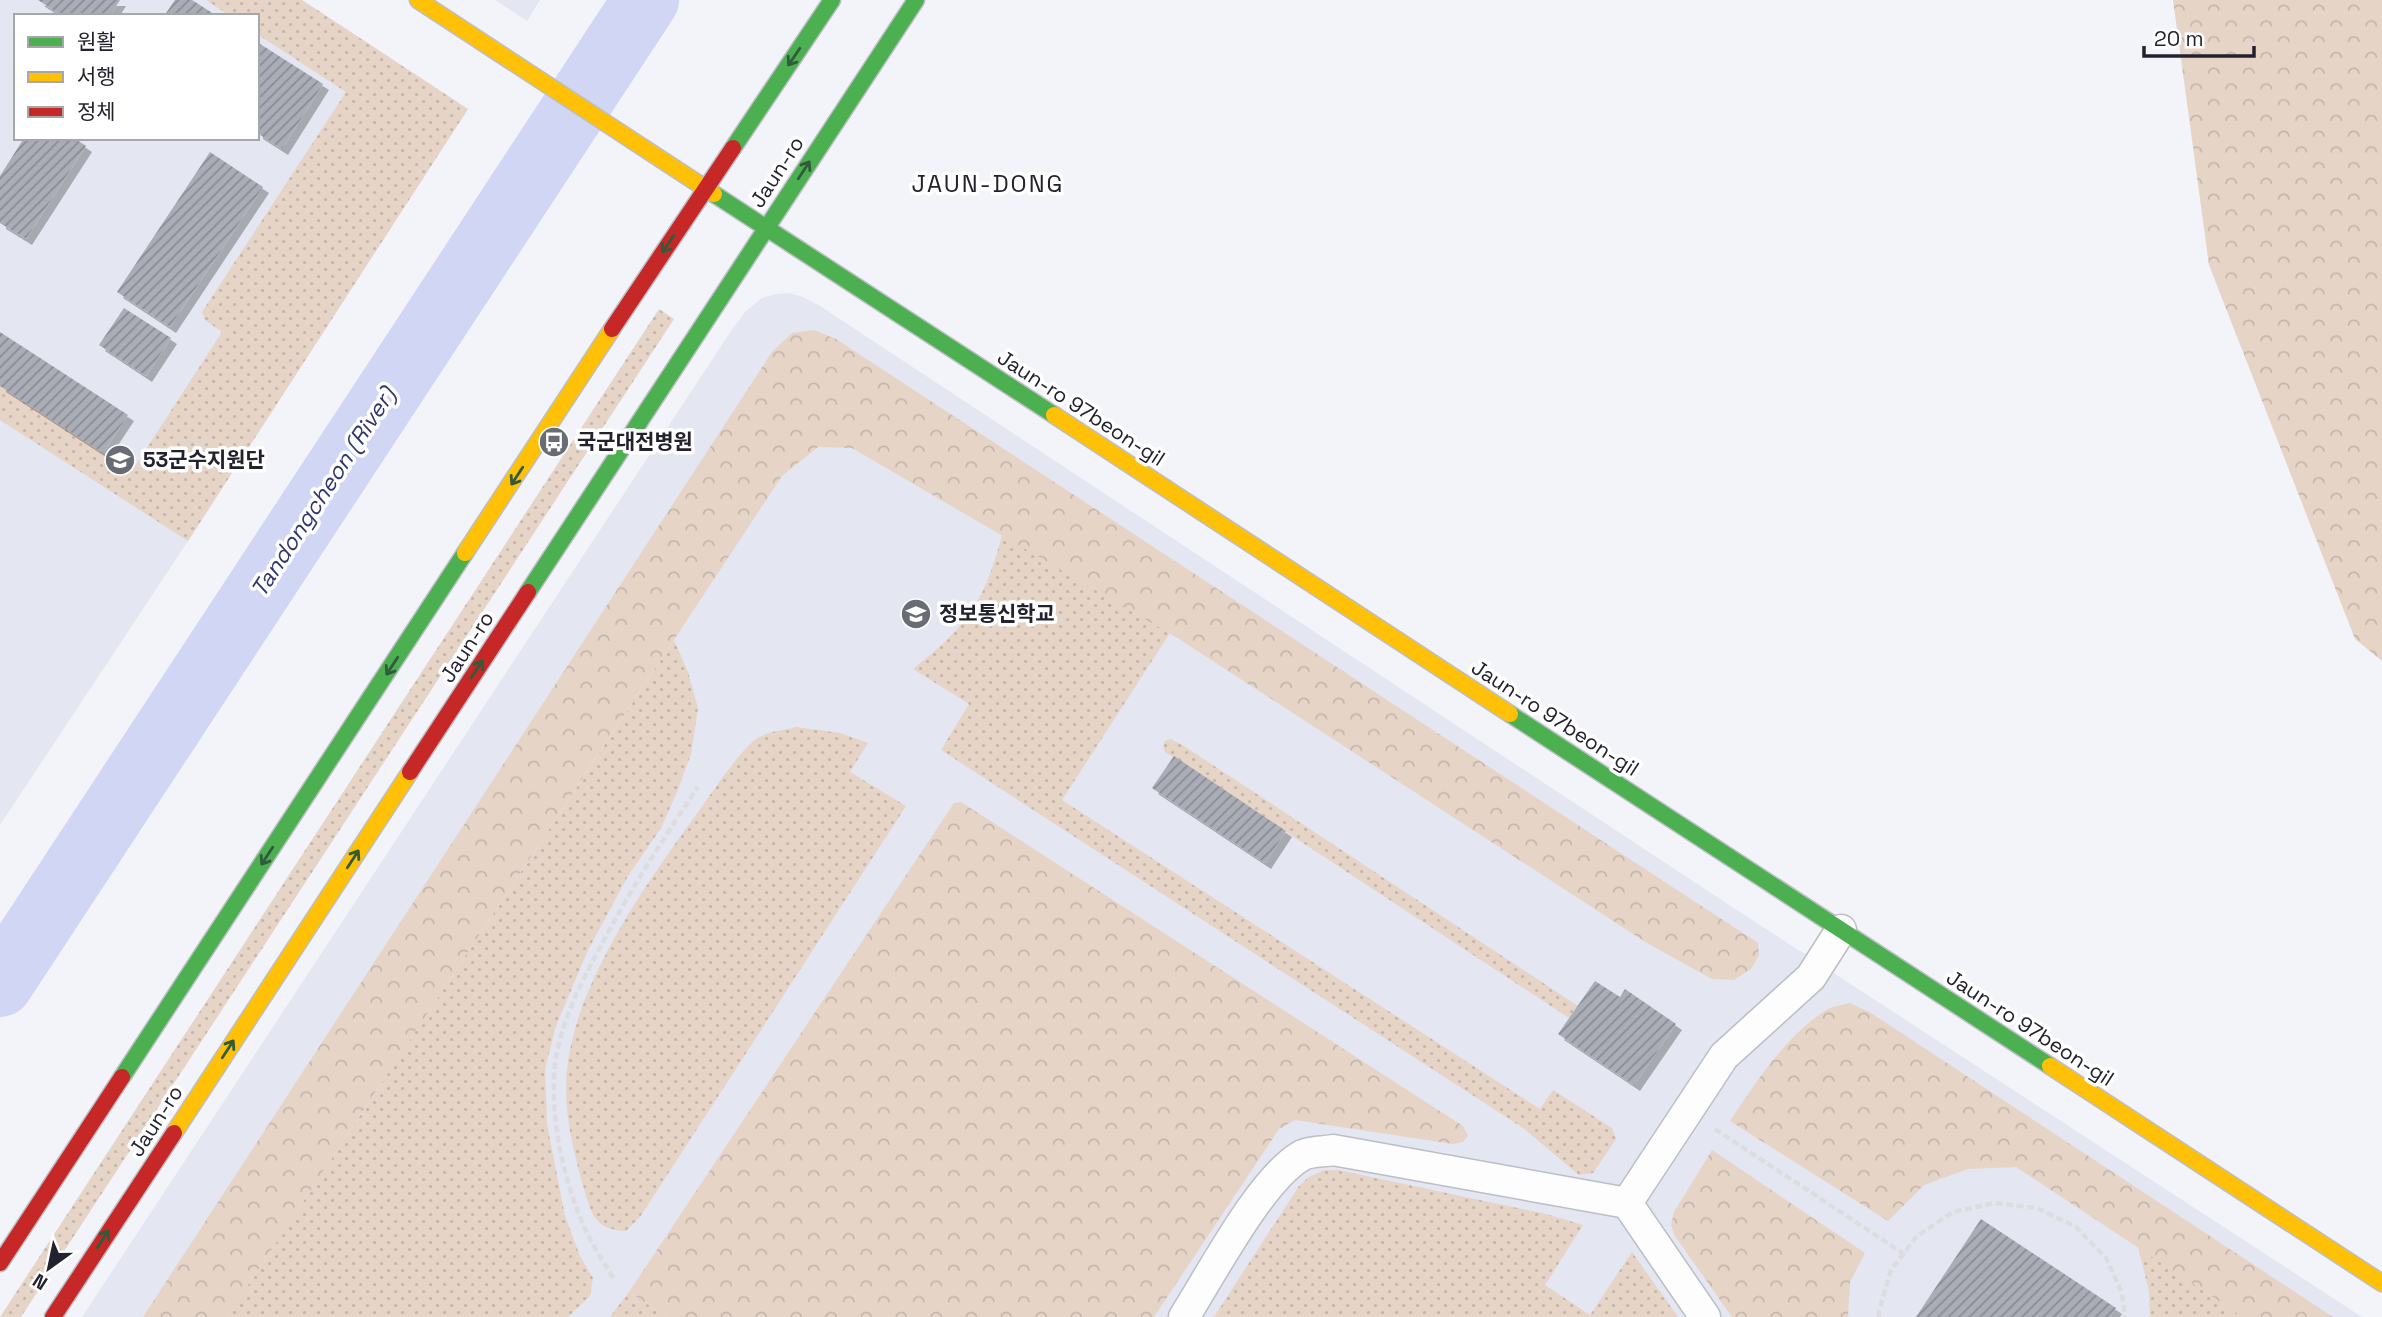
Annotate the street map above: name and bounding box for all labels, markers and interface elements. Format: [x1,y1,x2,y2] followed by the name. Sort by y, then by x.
[14,14,259,140] legend
[2144,14,2254,58] scale bar
[2154,25,2204,52] text: 20 m
[77,28,116,55] text: 원활
[787,47,801,66] one-way arrow
[77,63,116,90] text: 서행
[77,98,116,125] text: 정체
[744,131,810,212] street label: Jaun-ro
[797,161,811,180] one-way arrow
[912,168,1064,199] district label: JAUN-DONG
[661,234,675,253] one-way arrow
[992,343,1170,472] street label: Jaun-ro 97beon-gil
[244,379,403,603] water label: Tandongcheon (River)
[537,425,571,459] bus stop icon: 국군대전병원
[577,428,693,455] place label: 국군대전병원
[103,443,137,477] school or university icon: 53군수지원단
[143,446,265,473] place label: 53군수지원단
[510,465,524,485] one-way arrow
[899,597,933,631] school or university icon: 정보통신학교
[939,600,1055,627] place label: 정보통신학교
[434,606,500,687] street label: Jaun-ro
[1466,653,1644,782] street label: Jaun-ro 97beon-gil
[385,656,400,675] one-way arrow
[471,659,485,679] one-way arrow
[260,846,275,865] one-way arrow
[345,850,360,869] one-way arrow
[1941,963,2119,1092] street label: Jaun-ro 97beon-gil
[221,1040,235,1059] one-way arrow
[123,1080,189,1161] street label: Jaun-ro
[97,1230,111,1250] one-way arrow
[14,1233,84,1303] north arrow
[28,1268,52,1296] text: N

